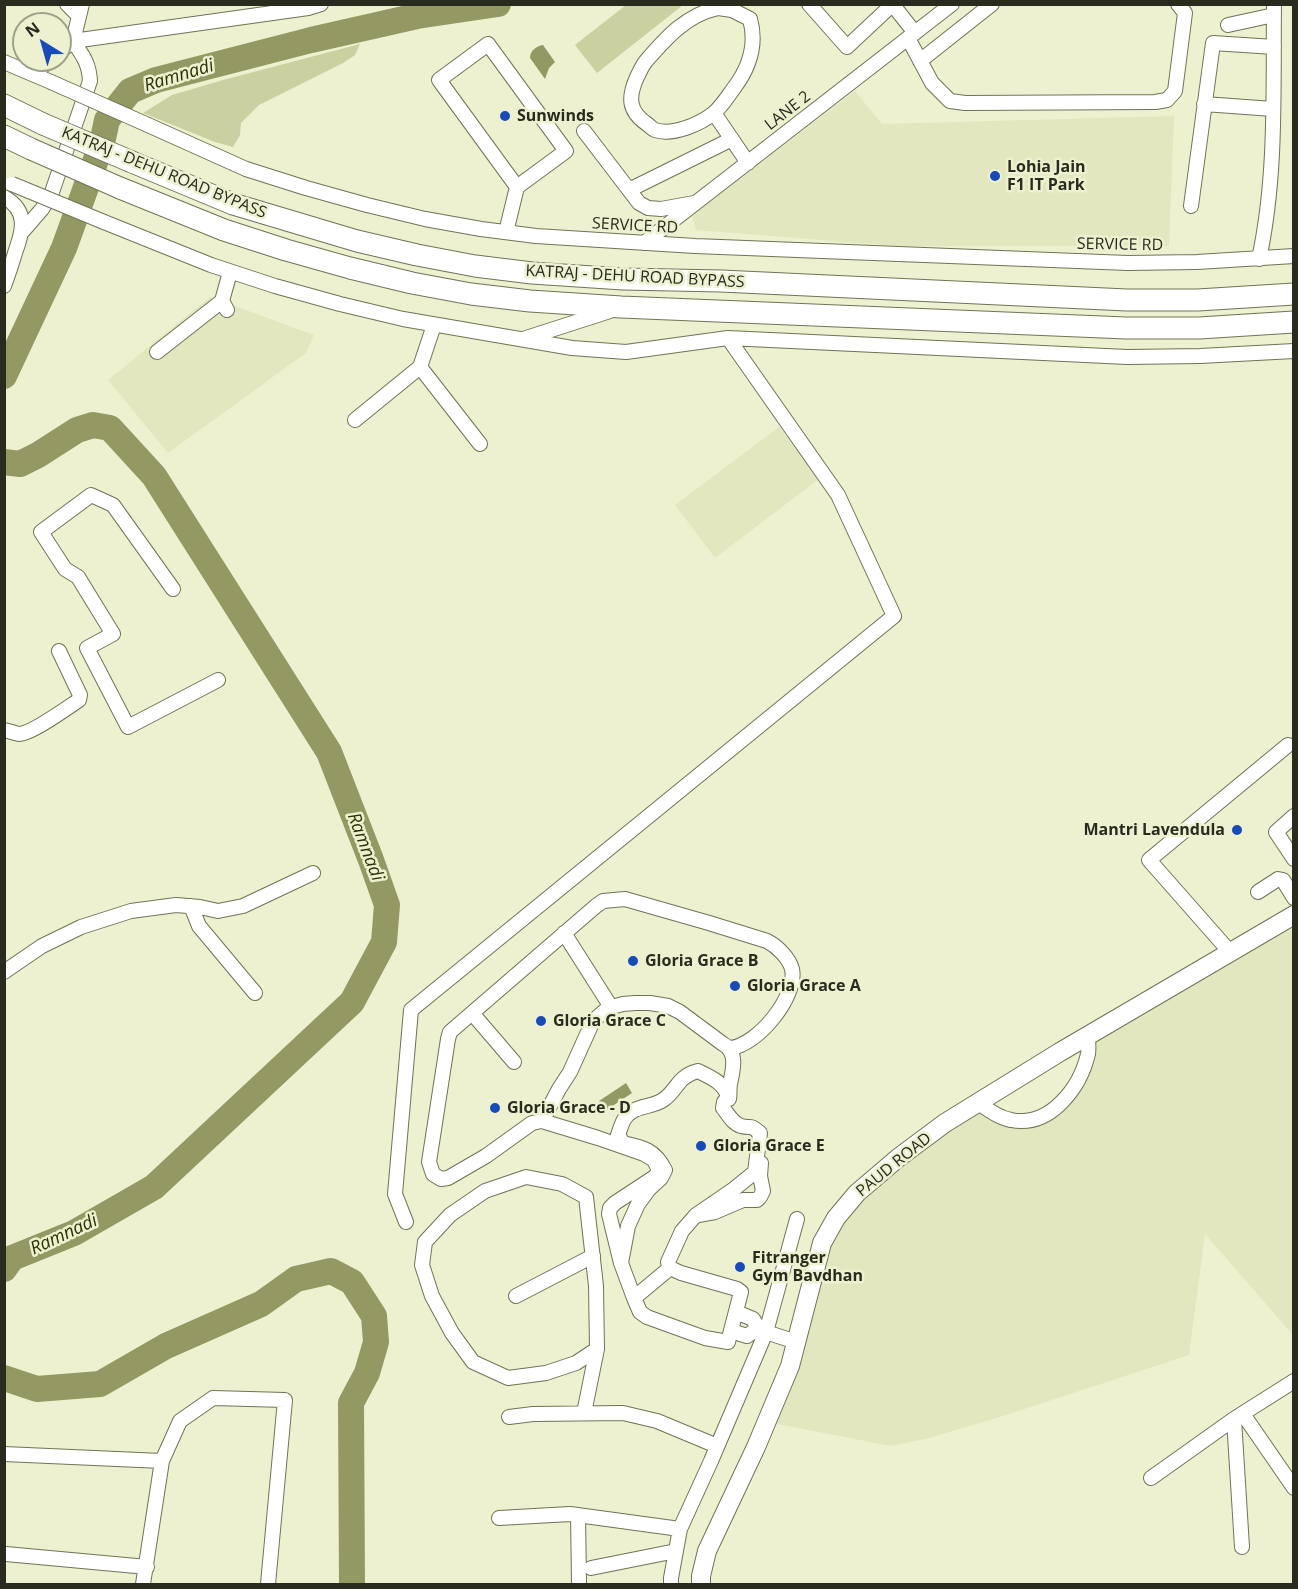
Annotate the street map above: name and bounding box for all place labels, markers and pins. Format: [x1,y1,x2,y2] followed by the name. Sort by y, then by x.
[517,106,594,126] place label: Sunwinds
[498,109,512,123] marker: Sunwinds
[1007,157,1086,195] place label: Lohia Jain F1 IT Park
[988,169,1002,183] marker: Lohia Jain F1 IT Park
[1084,820,1225,840] place label: Mantri Lavendula
[1230,823,1244,837] marker: Mantri Lavendula
[645,951,758,971] place label: Gloria Grace B
[626,954,640,968] marker: Gloria Grace B
[747,976,861,996] place label: Gloria Grace A
[728,979,742,993] marker: Gloria Grace A
[553,1011,666,1031] place label: Gloria Grace C
[534,1014,548,1028] marker: Gloria Grace C
[507,1098,631,1118] place label: Gloria Grace - D
[488,1101,502,1115] marker: Gloria Grace - D
[713,1136,825,1156] place label: Gloria Grace E
[694,1139,708,1153] marker: Gloria Grace E
[752,1248,863,1286] place label: Fitranger Gym Bavdhan
[733,1260,747,1274] marker: Fitranger Gym Bavdhan

